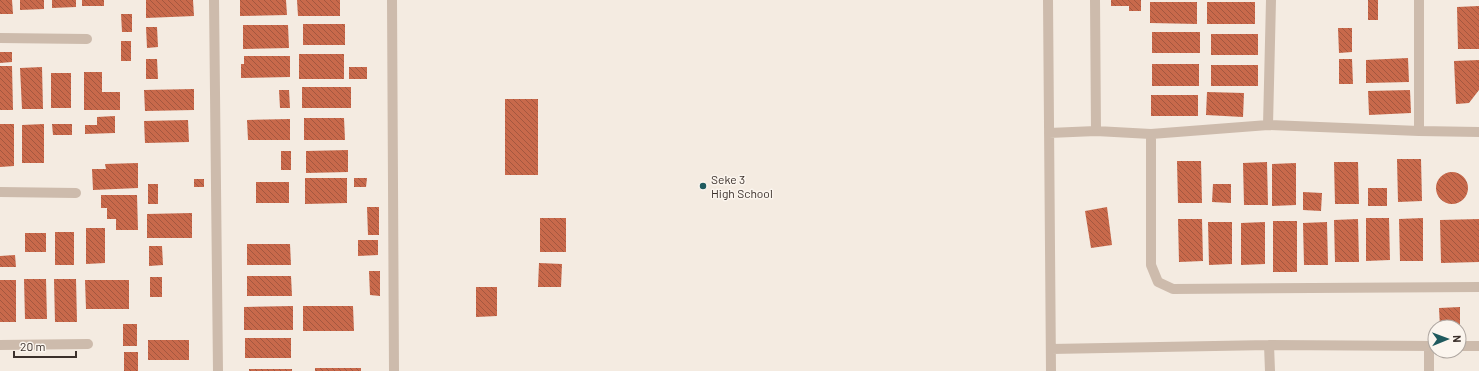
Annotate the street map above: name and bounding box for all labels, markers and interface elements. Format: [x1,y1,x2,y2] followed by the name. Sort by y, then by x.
[711,172,773,200] place label: Seke 3 High School
[698,181,708,191] marker: Seke 3 High School
[1427,319,1467,359] north arrow
[14,333,76,359] scale bar
[1451,335,1464,343] text: N
[20,339,46,353] text: 20 m

